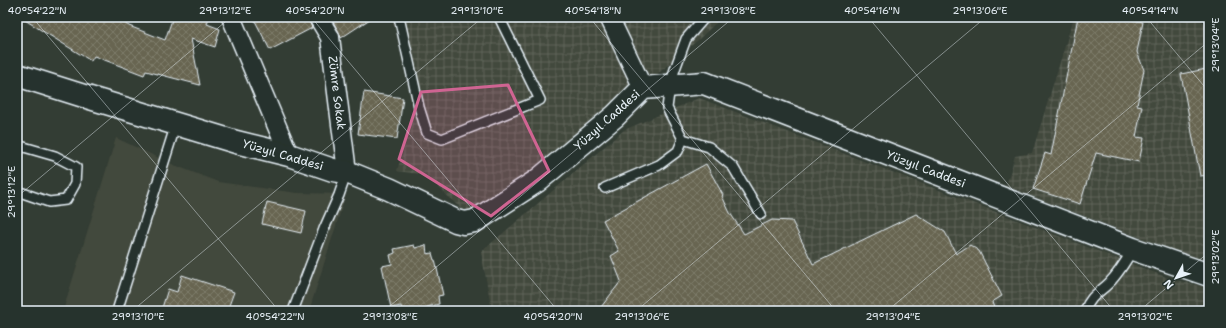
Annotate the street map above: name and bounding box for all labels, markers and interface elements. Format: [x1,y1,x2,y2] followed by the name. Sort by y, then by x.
[7,4,67,17] text: 40°54'22"N
[199,4,251,17] text: 29°13'12"E
[285,4,345,17] text: 40°54'20"N
[451,4,503,17] text: 29°13'10"E
[565,4,621,17] text: 40°54'18"N
[700,4,756,17] text: 29°13'08"E
[844,4,900,17] text: 40°54'16"N
[953,4,1007,17] text: 29°13'06"E
[1122,4,1178,17] text: 40°54'14"N
[1209,17,1222,73] text: 29°13'04"E
[325,55,349,131] street label: Zümre Sokak
[571,86,643,154] street label: Yüzyıl Caddesi
[241,136,325,174] street label: Yüzyıl Caddesi
[884,147,968,191] street label: Yüzyıl Caddesi
[5,166,18,218] text: 29°13'12"E
[1209,230,1222,284] text: 29°13'02"E
[1156,258,1196,298] north arrow
[1160,276,1177,292] text: N
[112,310,164,323] text: 29°13'10"E
[245,310,305,323] text: 40°54'22"N
[362,310,418,323] text: 29°13'08"E
[523,310,583,323] text: 40°54'20"N
[615,310,669,323] text: 29°13'06"E
[865,310,921,323] text: 29°13'04"E
[1118,310,1172,323] text: 29°13'02"E

